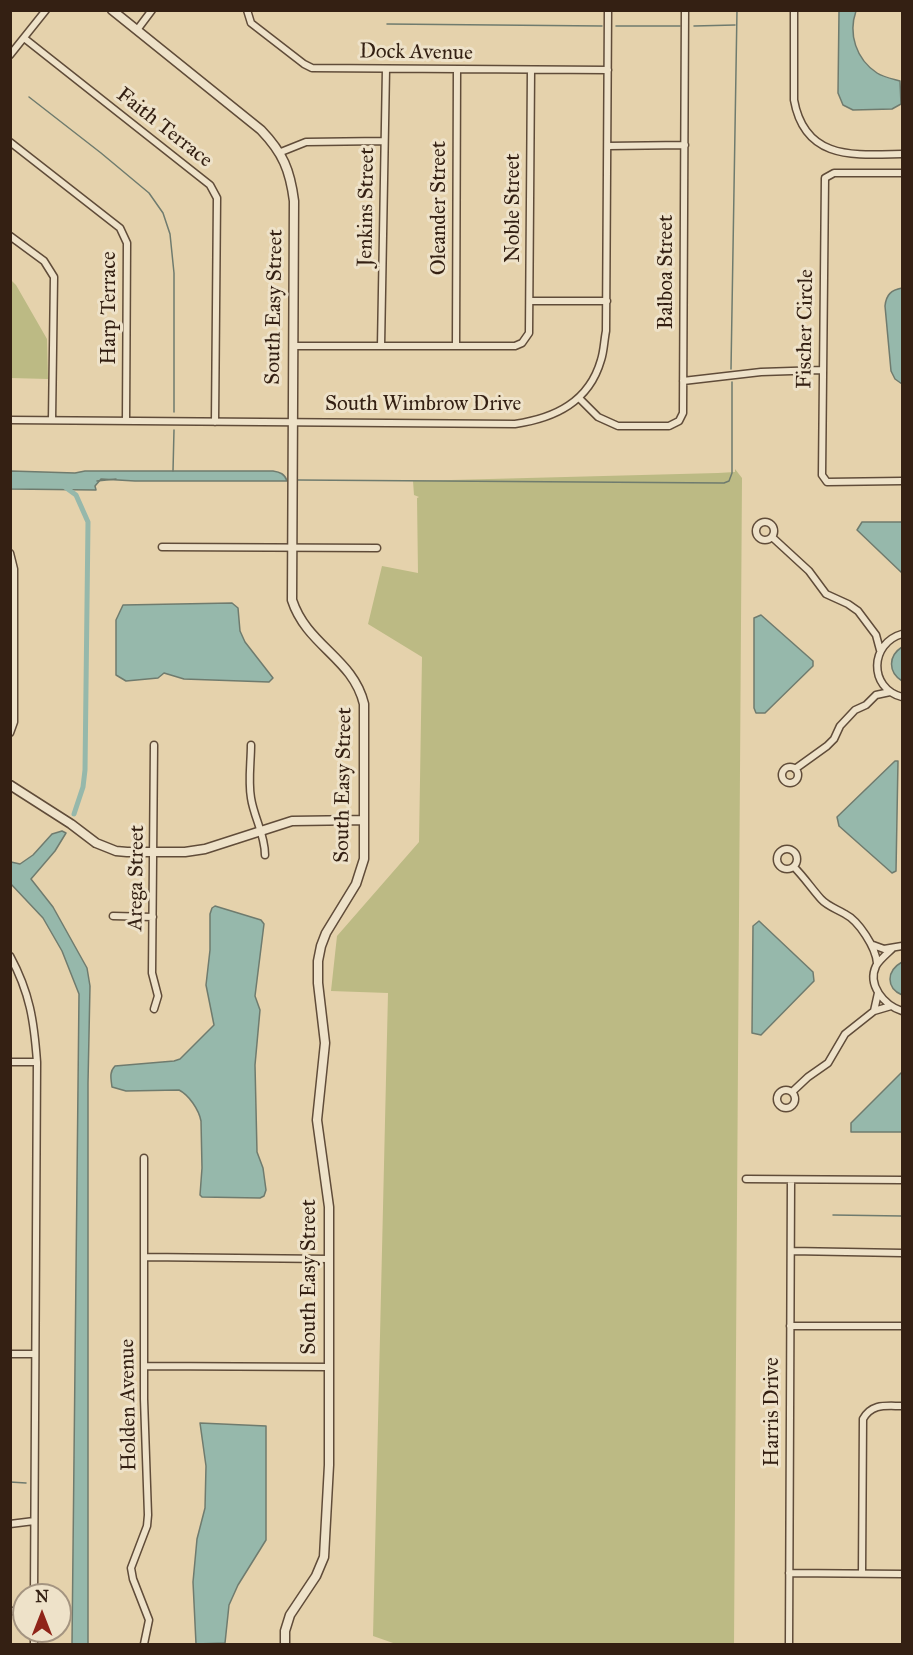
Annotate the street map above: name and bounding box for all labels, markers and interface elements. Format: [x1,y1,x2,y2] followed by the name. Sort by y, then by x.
[359,39,473,67] street label: Dock Avenue
[111,83,217,173] street label: Faith Terrace
[427,141,453,275] street label: Oleander Street
[353,147,381,267] street label: Jenkins Street
[501,153,527,263] street label: Noble Street
[654,215,680,329] street label: Balboa Street
[261,229,289,385] street label: South Easy Street
[97,251,123,365] street label: Harp Terrace
[792,269,820,389] street label: Fischer Circle
[325,392,521,418] street label: South Wimbrow Drive
[330,707,358,863] street label: South Easy Street
[123,825,151,931] street label: Arega Street
[297,1199,323,1355] street label: South Easy Street
[115,1339,143,1471] street label: Holden Avenue
[760,1357,786,1467] street label: Harris Drive
[12,1583,72,1643] north arrow
[35,1587,49,1606] text: N

